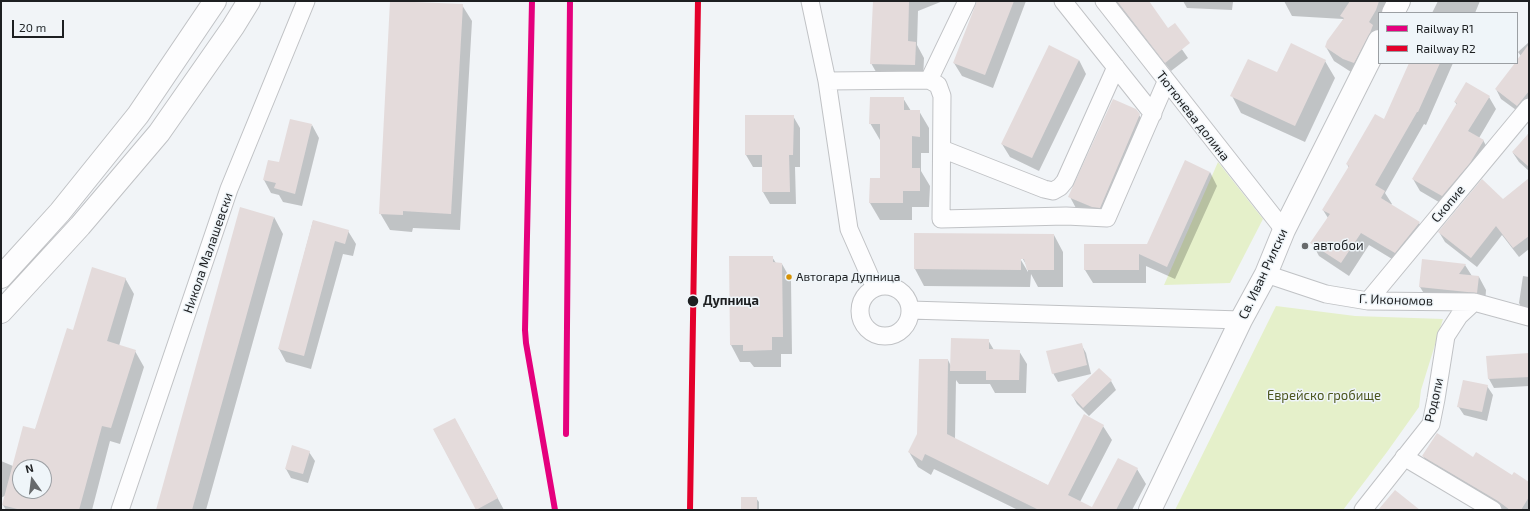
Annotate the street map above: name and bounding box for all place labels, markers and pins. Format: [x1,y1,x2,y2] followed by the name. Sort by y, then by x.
[1313,238,1364,254] place label: автобои
[1300,241,1310,251] marker: автобои
[796,270,900,284] place label: Автогара Дупница
[784,272,794,282] marker: Автогара Дупница
[703,293,759,309] place label: Дупница
[686,294,700,308] marker: Дупница

